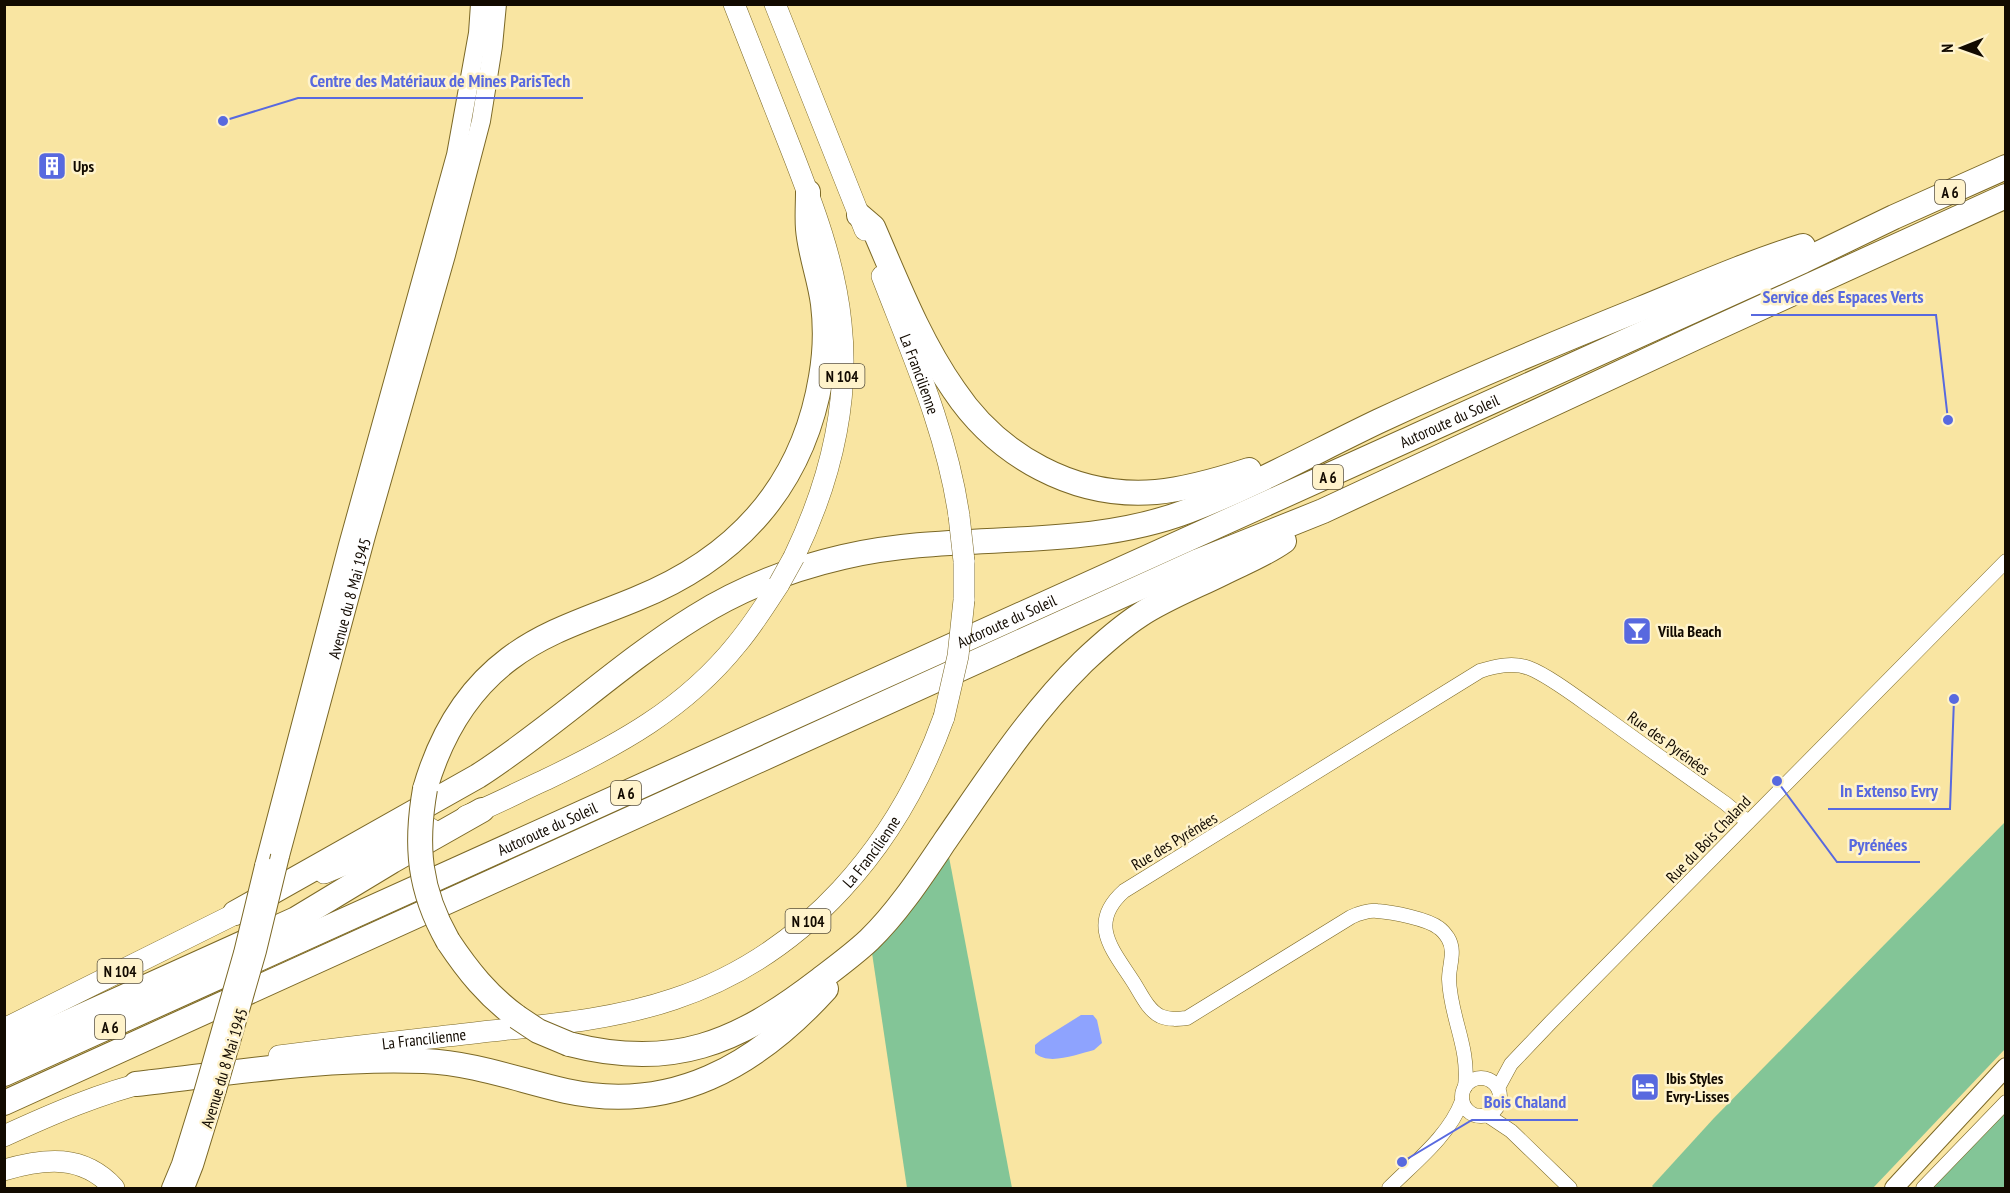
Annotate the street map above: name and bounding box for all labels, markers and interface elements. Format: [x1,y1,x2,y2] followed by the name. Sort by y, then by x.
[1932,18,1992,78] north arrow
[1937,44,1957,53] text: N
[298,62,583,98] callout: Centre des Matériaux de Mines ParisTech
[310,69,570,92] text: Centre des Matériaux de Mines ParisTech
[36,150,68,182] building icon: Ups
[73,156,94,176] place label: Ups
[1935,180,1965,204] road number: A 6
[1751,279,1936,315] callout: Service des Espaces Verts
[1763,285,1924,308] text: Service des Espaces Verts
[896,331,944,417] street label: La Francilienne
[820,364,864,388] road number: N 104
[1396,390,1502,452] street label: Autoroute du Soleil
[1313,465,1343,489] road number: A 6
[324,536,375,661] street label: Avenue du 8 Mai 1945
[954,590,1059,652] street label: Autoroute du Soleil
[1621,615,1653,647] bar icon: Villa Beach
[1657,621,1721,641] place label: Villa Beach
[1624,706,1714,780] street label: Rue des Pyrénées
[1828,773,1950,809] callout: In Extenso Evry
[1840,779,1939,802] text: In Extenso Evry
[611,781,641,805] road number: A 6
[1661,791,1755,887] street label: Rue du Bois Chaland
[494,797,600,860] street label: Autoroute du Soleil
[1127,808,1221,874] street label: Rue des Pyrénées
[838,812,904,892] street label: La Francilienne
[1837,826,1920,862] callout: Pyrénées
[1849,833,1907,856] text: Pyrénées
[786,909,830,933] road number: N 104
[98,959,142,983] road number: N 104
[196,1006,252,1130] street label: Avenue du 8 Mai 1945
[95,1015,125,1039] road number: A 6
[381,1024,467,1053] street label: La Francilienne
[1666,1068,1730,1106] place label: Ibis Styles Evry-Lisses
[1629,1071,1661,1103] hotel icon: Ibis Styles Evry-Lisses
[1472,1084,1578,1120] callout: Bois Chaland
[1484,1090,1566,1113] text: Bois Chaland

